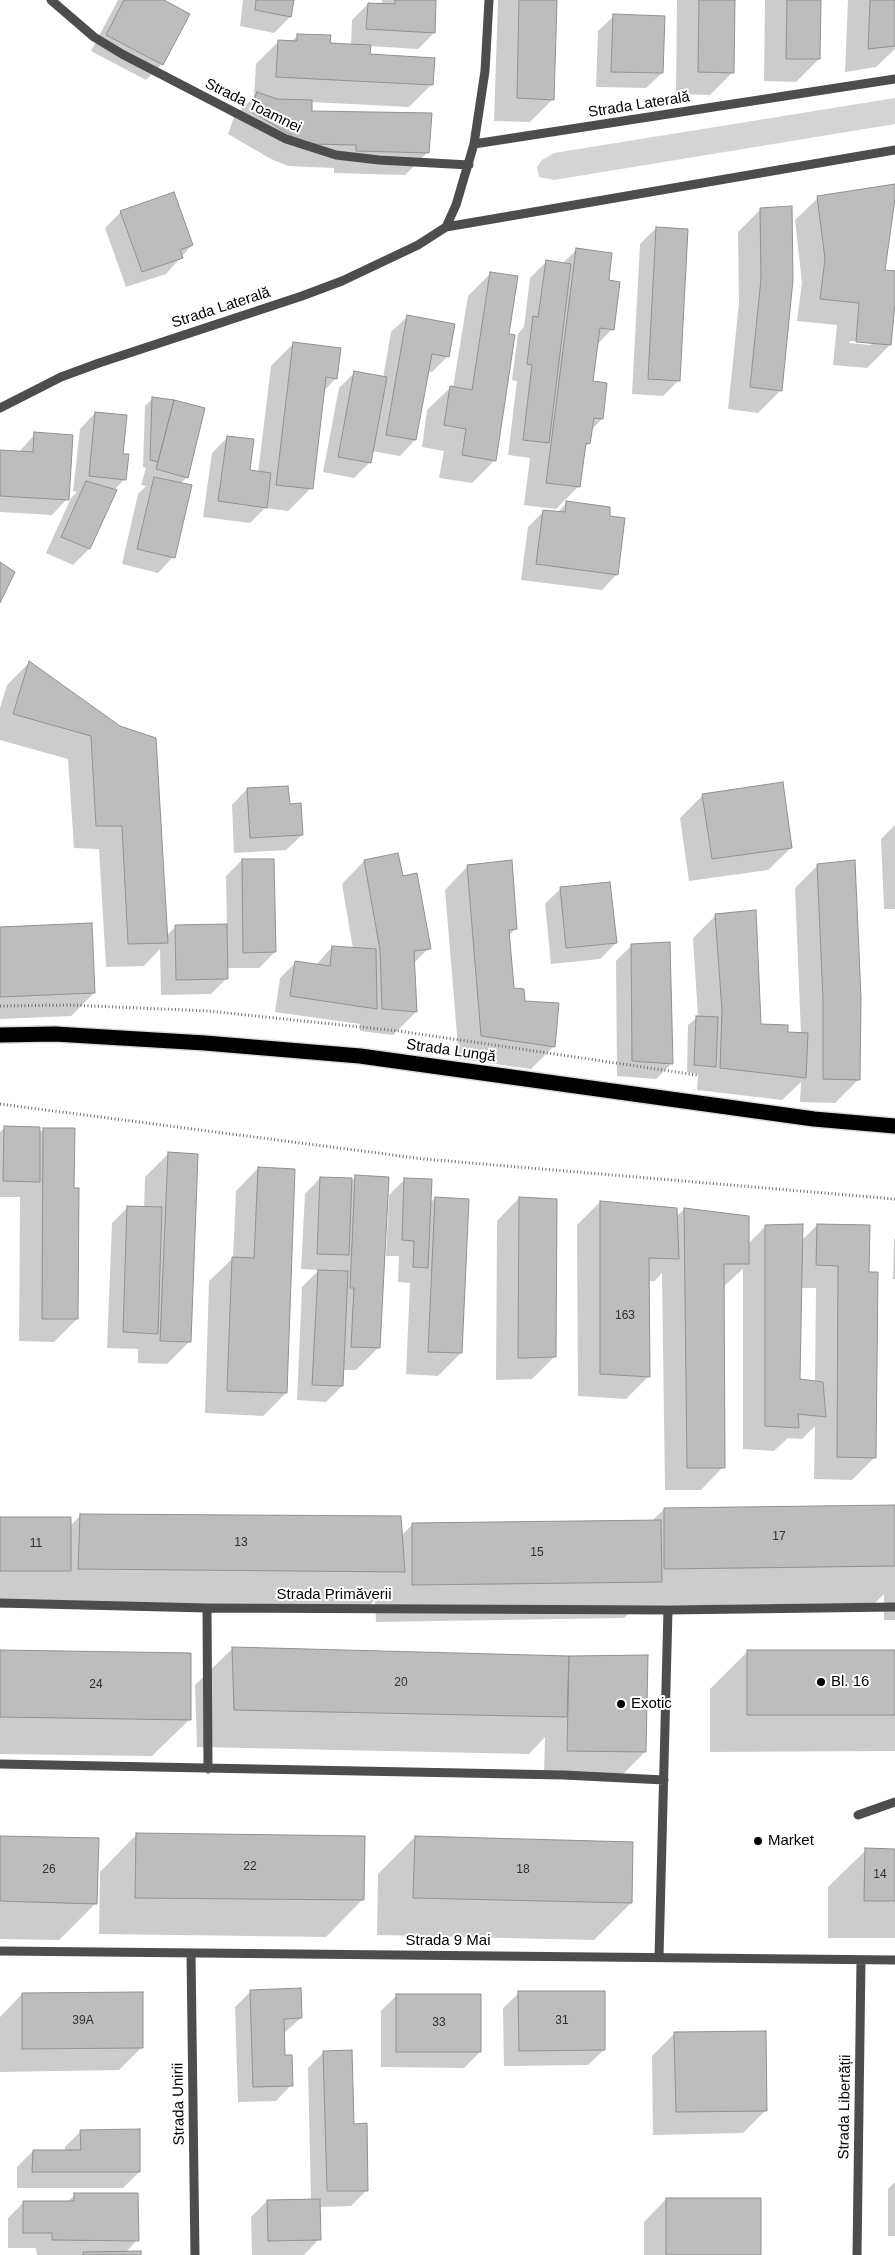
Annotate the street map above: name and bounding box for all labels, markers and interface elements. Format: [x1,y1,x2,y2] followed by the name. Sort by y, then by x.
[202,75,304,137] street label: Strada Toamnei
[587,88,691,122] street label: Strada Laterală
[169,284,273,332] street label: Strada Laterală
[405,1036,497,1066] street label: Strada Lungă
[615,1309,635,1323] house number: 163
[772,1530,786,1544] house number: 17
[234,1536,248,1550] house number: 13
[30,1537,42,1551] house number: 11
[530,1546,544,1560] house number: 15
[276,1586,392,1604] street label: Strada Primăverii
[831,1673,869,1691] place label: Bl. 16
[394,1676,408,1690] house number: 20
[815,1676,827,1688] marker: Bl. 16
[89,1678,103,1692] house number: 24
[631,1695,672,1713] place label: Exotic
[615,1698,627,1710] marker: Exotic
[768,1832,814,1850] place label: Market
[752,1835,764,1847] marker: Market
[243,1860,257,1874] house number: 22
[42,1863,56,1877] house number: 26
[516,1863,530,1877] house number: 18
[873,1868,887,1882] house number: 14
[405,1932,491,1950] street label: Strada 9 Mai
[72,2014,94,2028] house number: 39A
[555,2014,569,2028] house number: 31
[432,2016,446,2030] house number: 33
[835,2054,855,2160] street label: Strada Libertății
[169,2063,189,2145] street label: Strada Unirii

